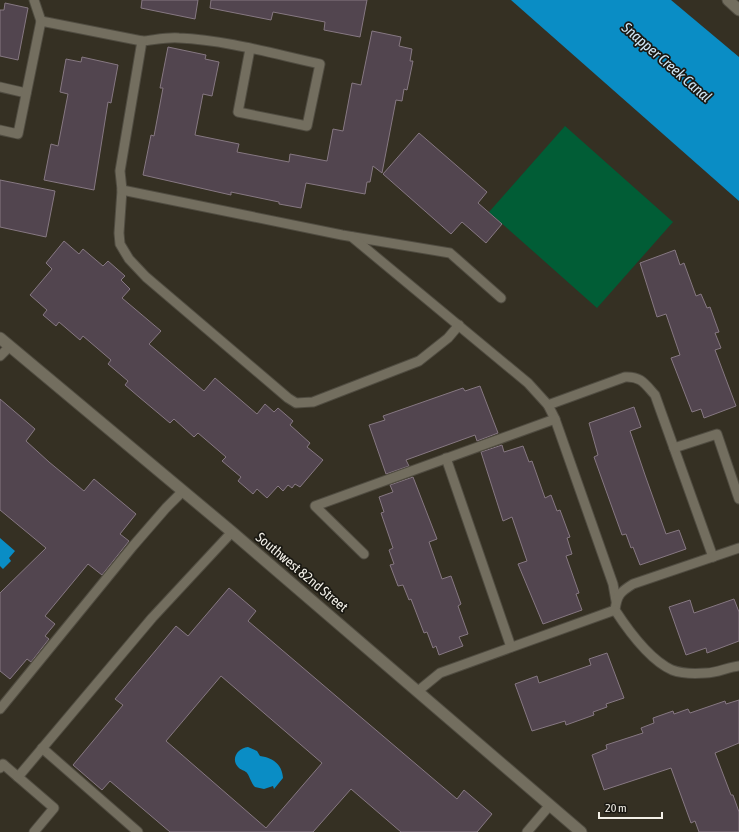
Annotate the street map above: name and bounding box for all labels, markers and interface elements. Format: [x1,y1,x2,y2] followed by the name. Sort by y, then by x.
[618,18,715,105] water label: Snapper Creek Canal
[253,529,351,615] street label: Southwest 82nd Street
[599,794,662,820] scale bar
[605,801,627,815] text: 20 m

